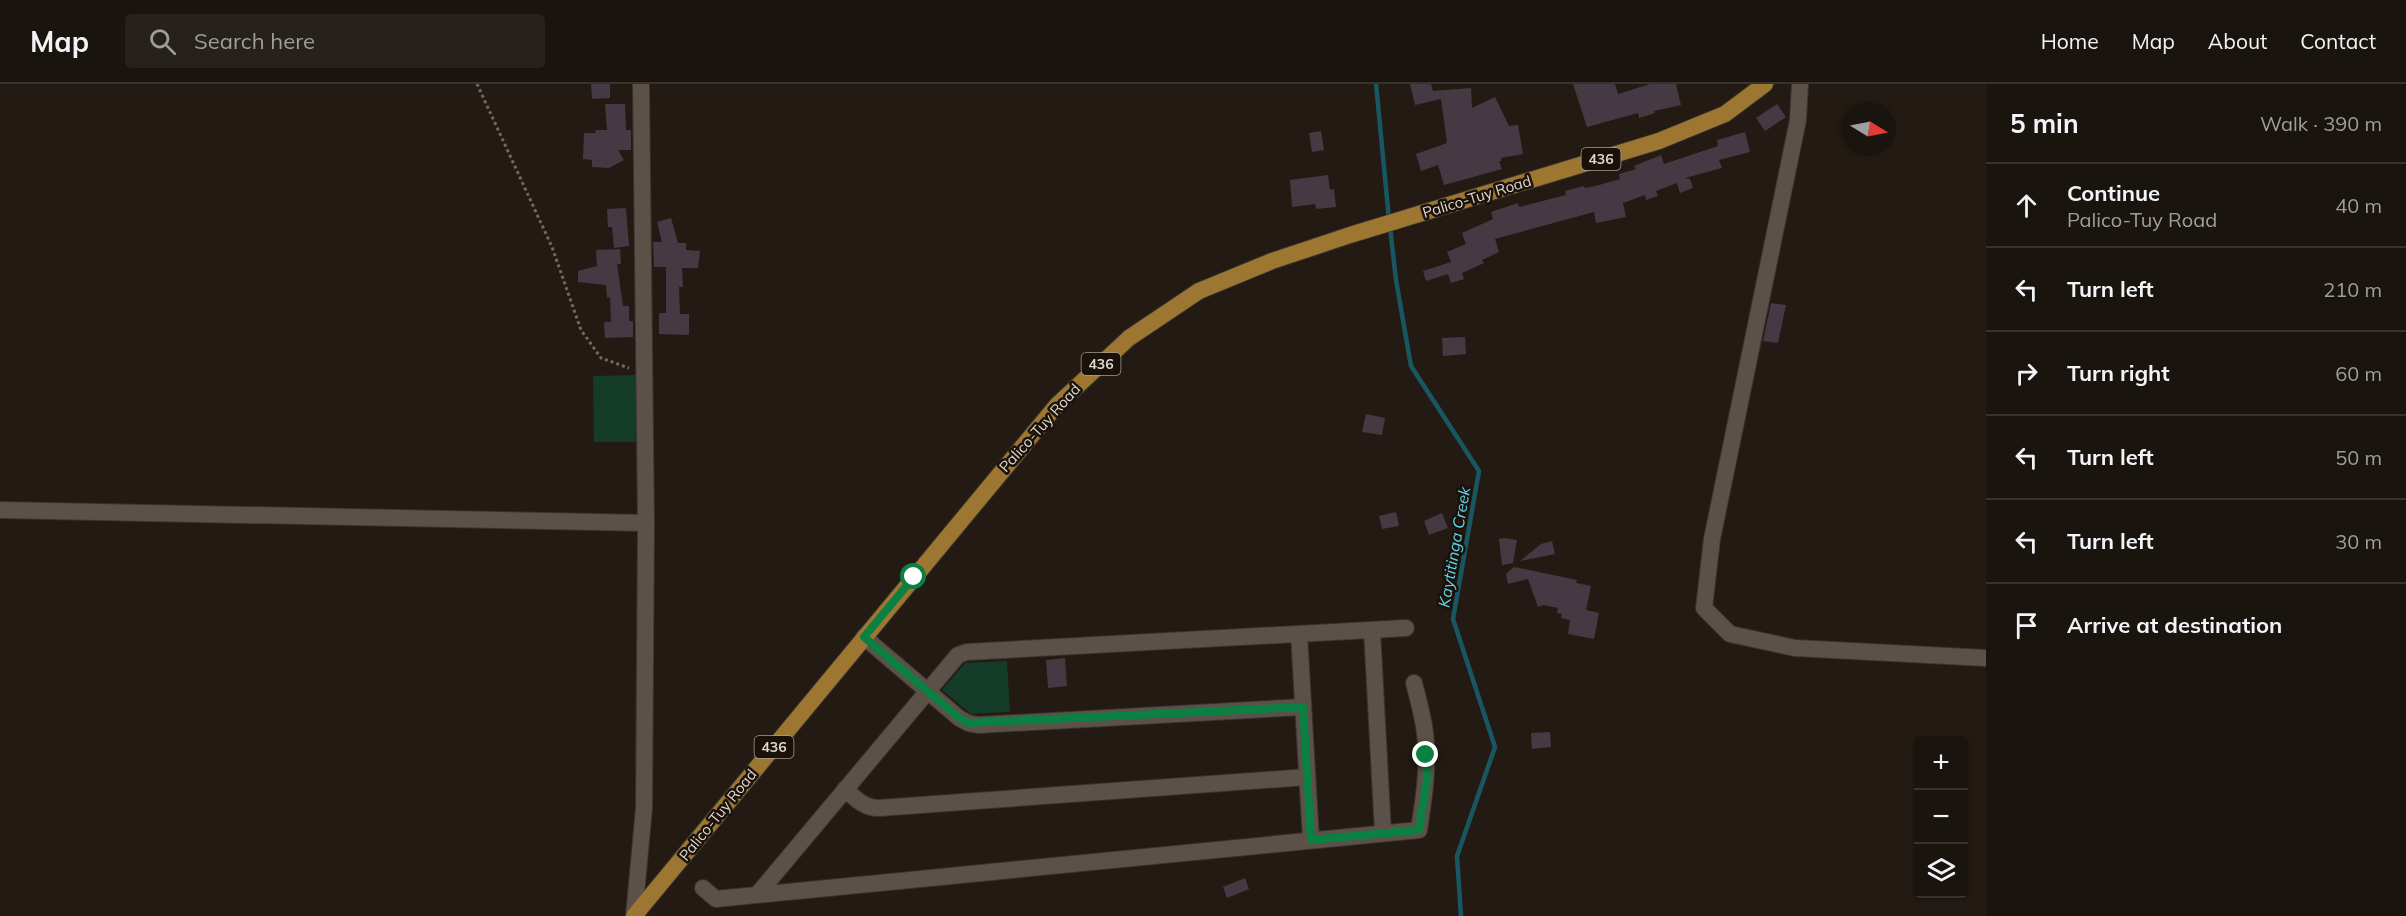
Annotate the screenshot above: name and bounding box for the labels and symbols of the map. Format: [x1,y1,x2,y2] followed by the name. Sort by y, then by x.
[1842,102,1896,156] north arrow
[1582,148,1620,170] road number: 436
[1420,171,1533,222] street label: Palico-Tuy Road
[1082,353,1120,375] road number: 436
[995,379,1084,476] street label: Palico-Tuy Road
[1434,484,1475,609] water label: Kaytitinga Creek
[900,563,926,589] route start
[754,736,794,758] road number: 436
[1412,741,1438,767] route end
[675,765,760,864] street label: Palico-Tuy Road

